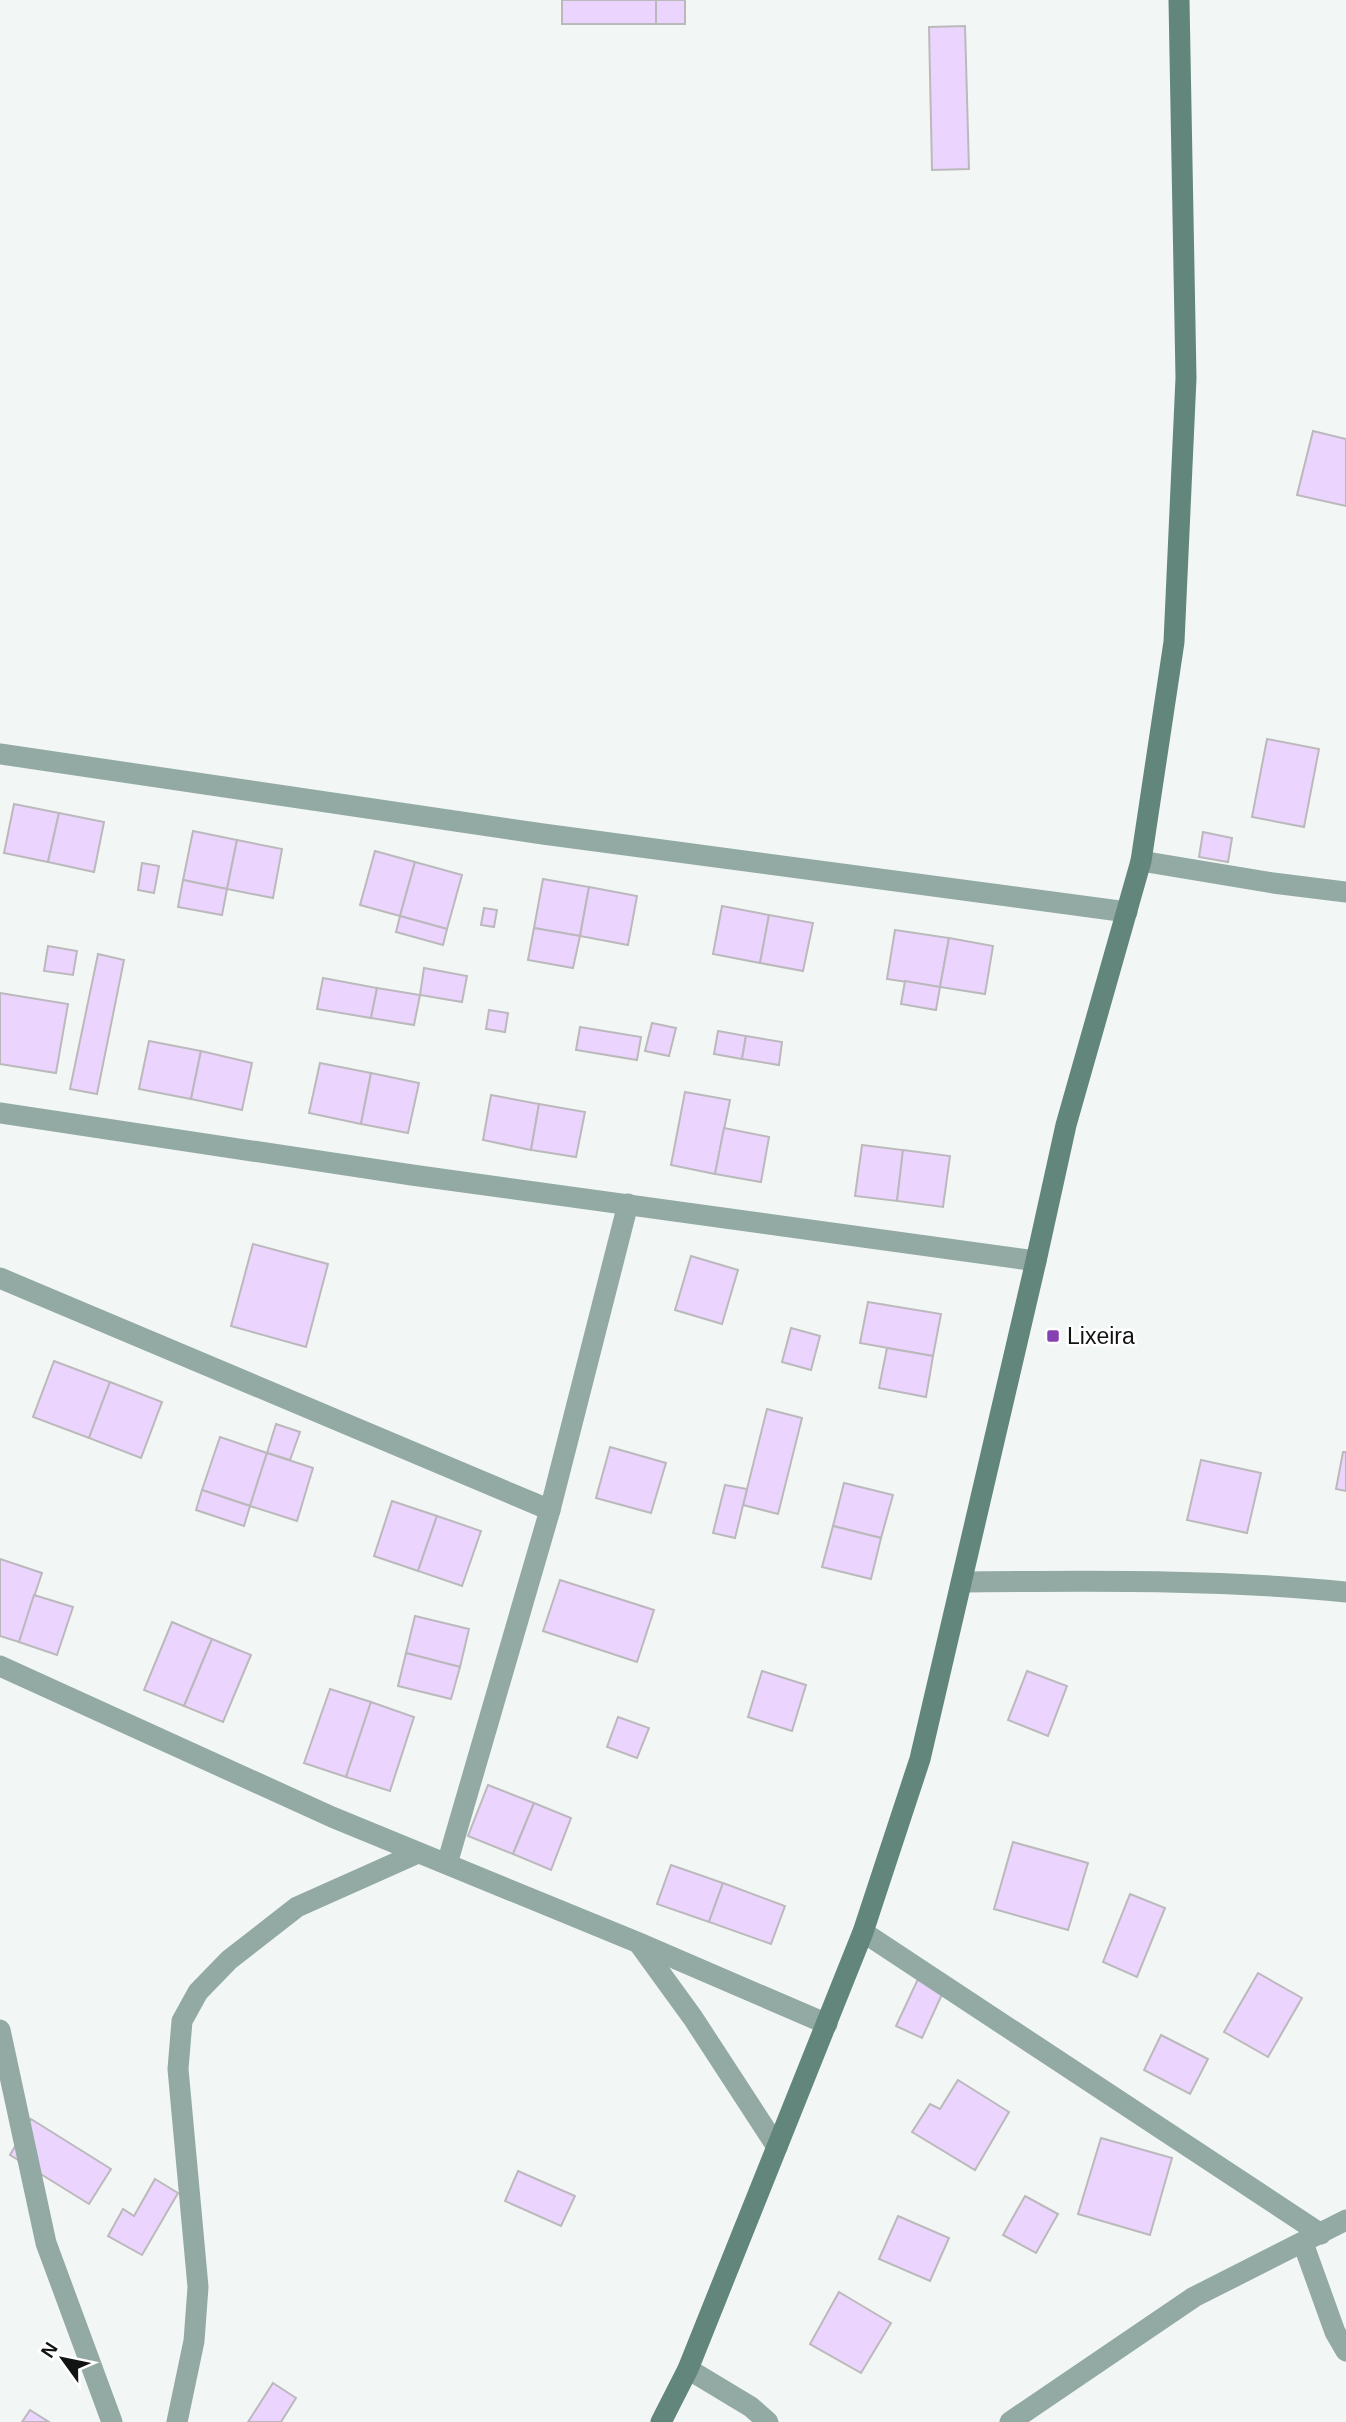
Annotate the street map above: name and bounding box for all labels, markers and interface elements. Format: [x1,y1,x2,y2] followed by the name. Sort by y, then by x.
[1067,1323,1135,1349] place label: Lixeira
[1045,1328,1061,1344] marker: Lixeira
[28,2324,98,2394] north arrow
[37,2339,62,2361] text: N

